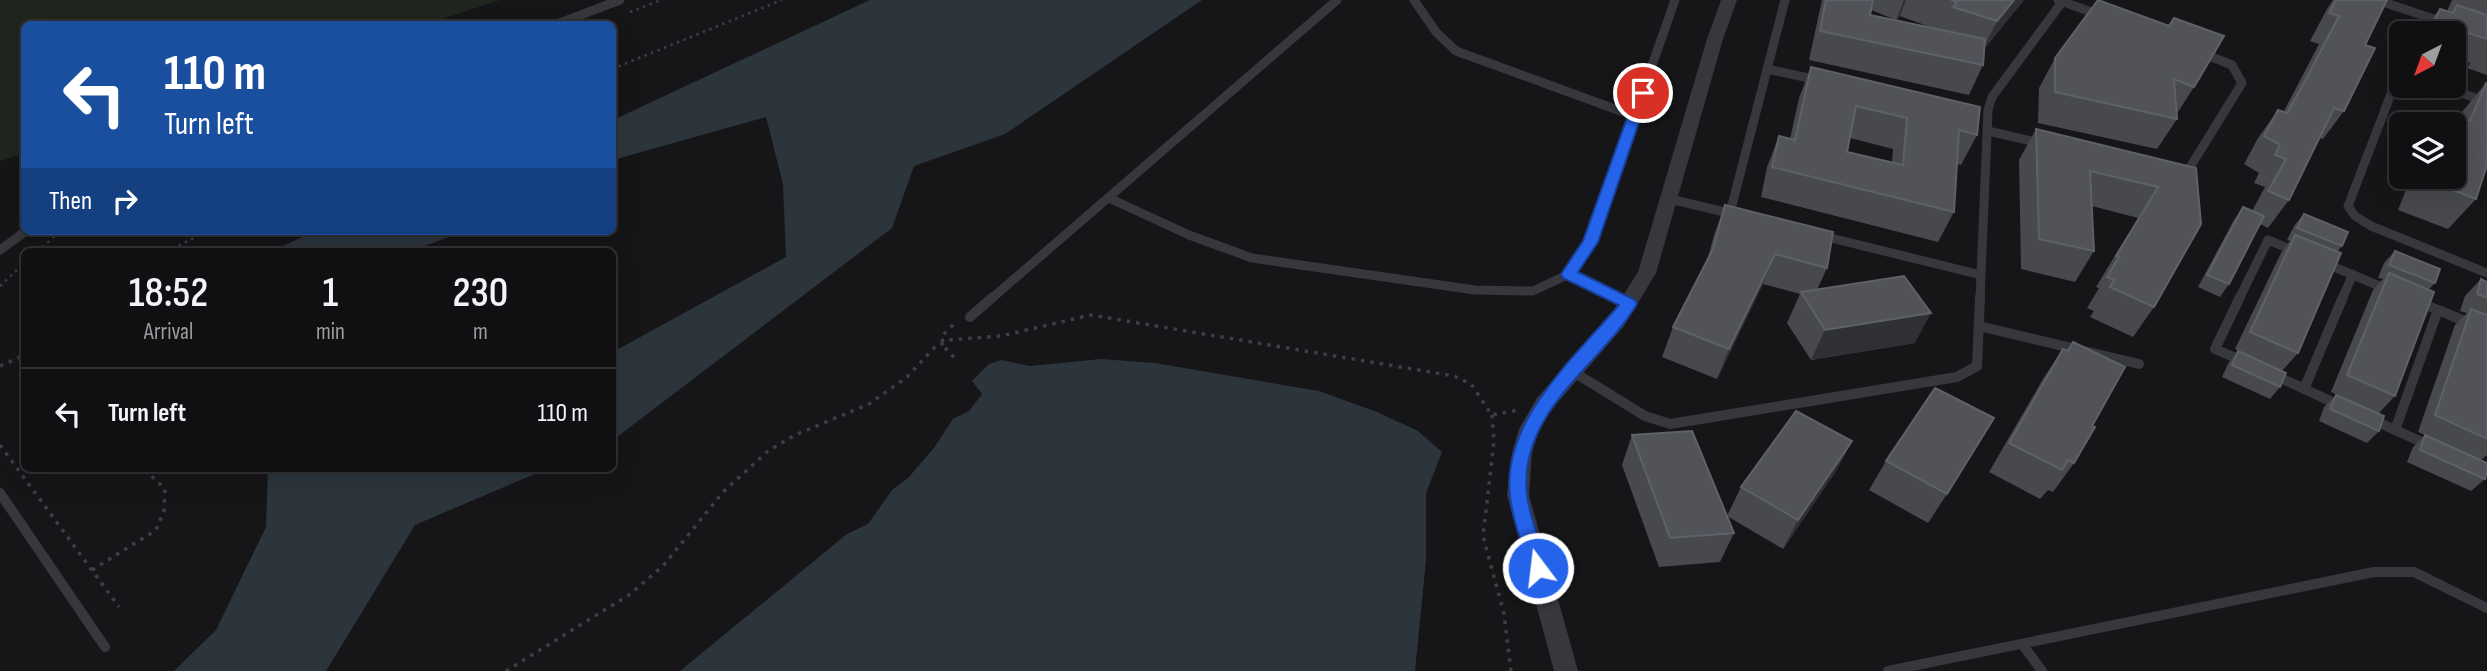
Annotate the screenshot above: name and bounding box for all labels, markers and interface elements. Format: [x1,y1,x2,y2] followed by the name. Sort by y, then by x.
[2389,21,2466,98] north arrow
[2389,21,2466,189] map controls
[164,45,266,104] text: 110 m
[49,49,140,140] icon: left
[1613,63,1673,123] pin
[1624,74,1662,112] icon: arrive
[164,105,254,144] text: Turn left
[2389,112,2466,189] button: layers
[106,182,144,220] icon: right
[49,186,92,217] text: Then
[129,268,208,319] text: 18:52
[322,268,338,319] text: 1
[452,268,508,319] text: 230
[144,318,193,346] text: Arrival
[316,318,345,346] text: min
[473,318,488,346] text: m
[49,395,87,433] icon: left
[108,398,186,429] text: Turn left
[537,398,588,429] text: 110 m
[1501,531,1575,605] position arrow

